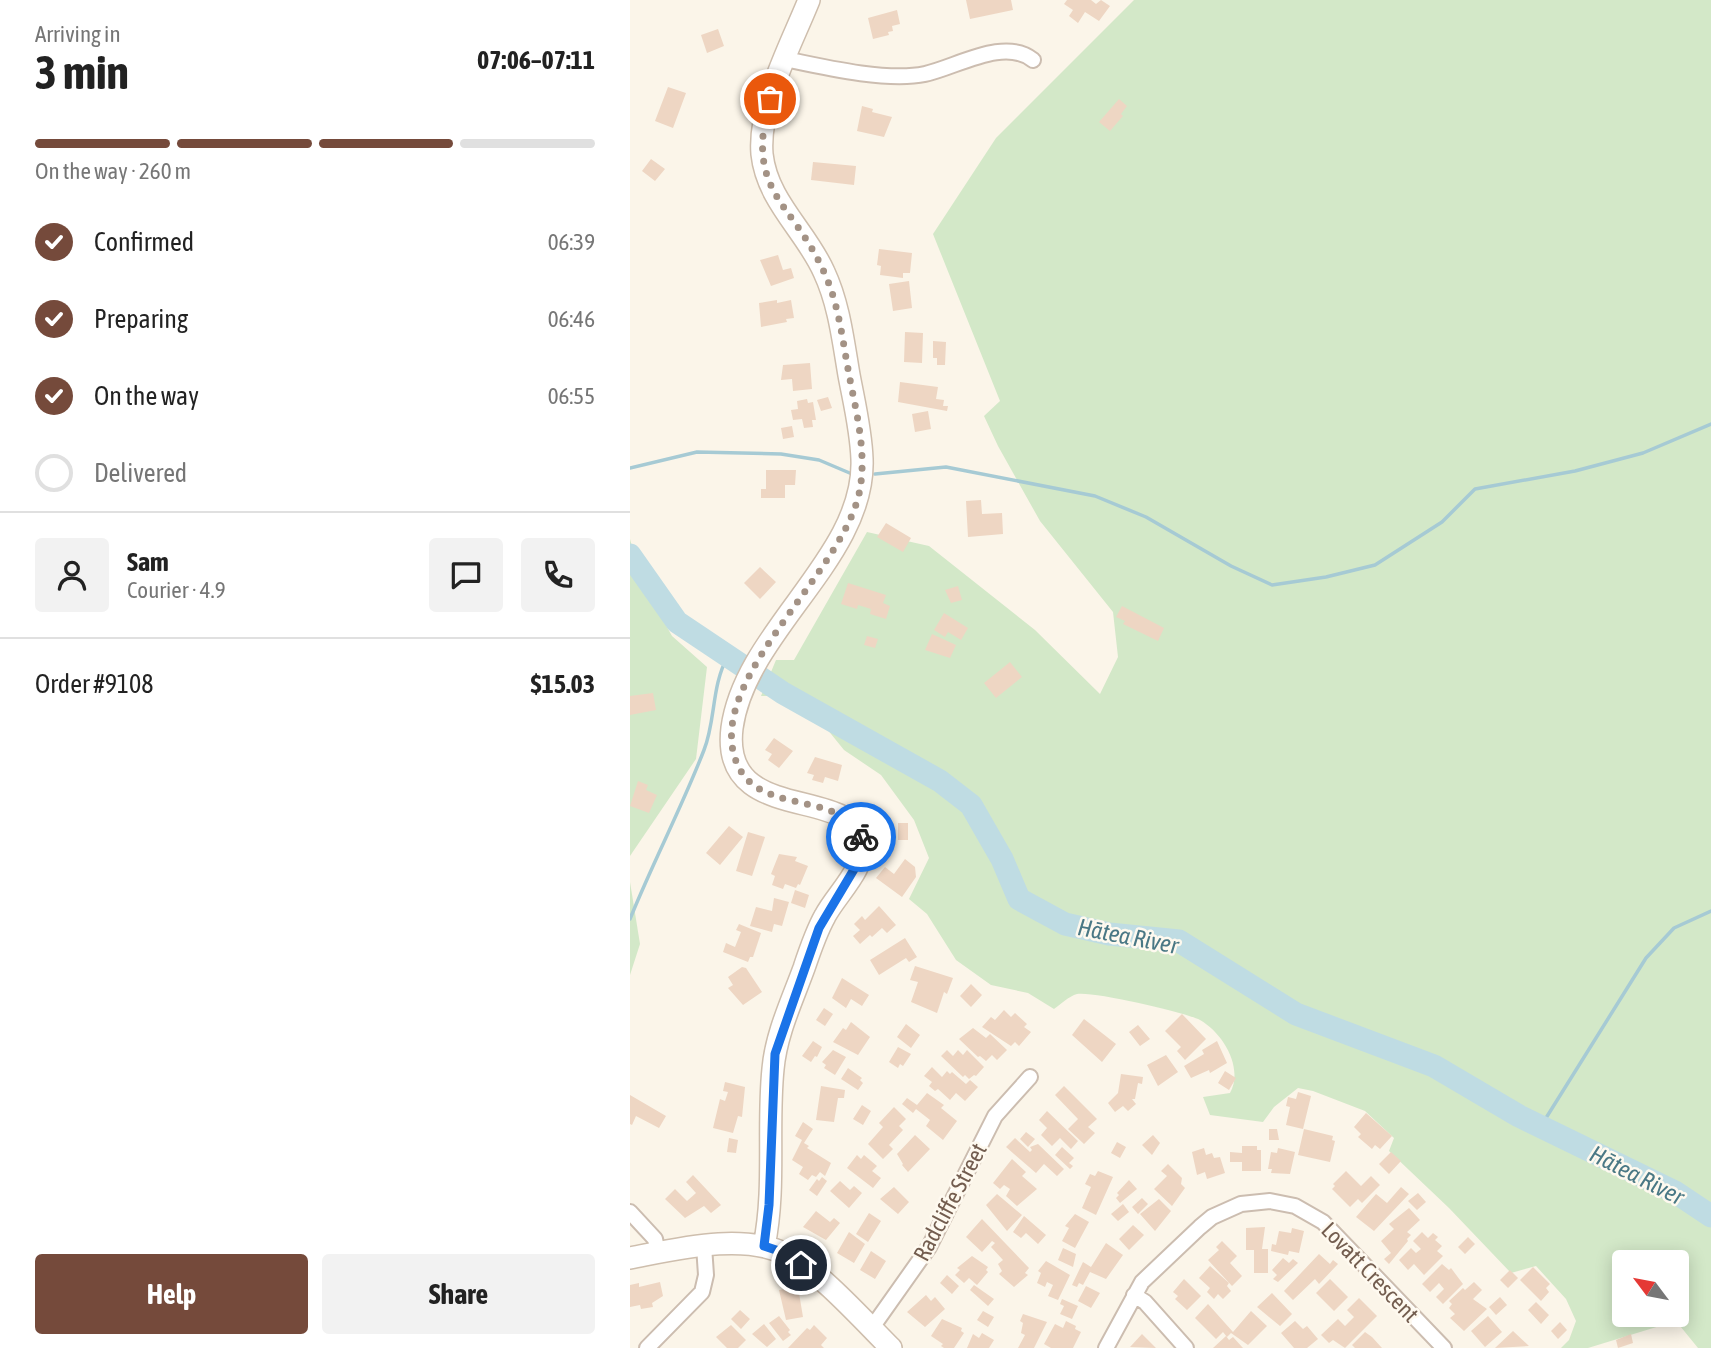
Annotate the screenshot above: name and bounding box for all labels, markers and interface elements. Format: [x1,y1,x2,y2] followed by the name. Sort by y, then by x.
[35,21,121,47] text: Arriving in
[477,45,595,75] text: 07:06–07:11
[35,46,129,99] text: 3 min
[740,69,800,129] pin
[751,80,789,118] icon: bag
[35,158,191,184] text: On the way · 260 m
[35,223,73,261] icon: check
[94,227,194,257] text: Confirmed
[548,229,595,255] text: 06:39
[35,300,73,338] icon: check
[94,304,188,334] text: Preparing
[548,306,595,332] text: 06:46
[35,377,73,415] icon: check
[94,381,199,411] text: On the way
[548,383,595,409] text: 06:55
[94,458,187,488] text: Delivered
[35,538,109,612] button: person
[429,538,503,612] button: chat
[521,538,595,612] button: phone
[127,547,169,577] text: Sam
[127,577,226,603] text: Courier · 4.9
[35,669,154,699] text: Order #9108
[531,669,595,699] text: $15.03
[826,802,896,872] courier
[842,818,880,856] icon: bike
[1075,913,1181,959] water label: Hātea River
[908,1139,992,1265] street label: Radcliffe Street
[1586,1140,1689,1211] water label: Hātea River
[1316,1217,1424,1327] street label: Lovatt Crescent
[771,1235,831,1295] pin
[782,1246,820,1284] icon: home
[1612,1250,1689,1326] north arrow
[1612,1250,1689,1327] map controls
[35,1254,308,1334] button: Help
[322,1254,595,1334] button: Share

